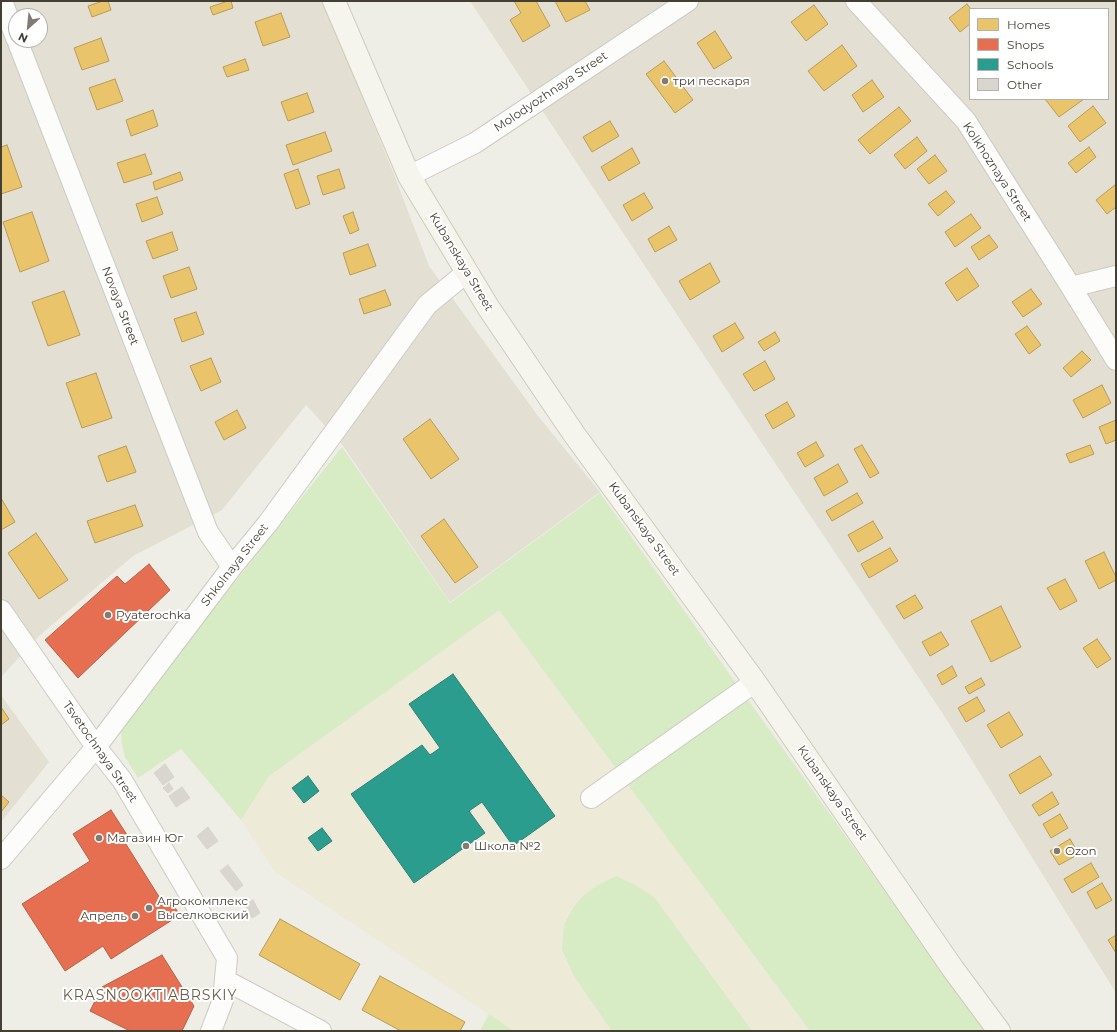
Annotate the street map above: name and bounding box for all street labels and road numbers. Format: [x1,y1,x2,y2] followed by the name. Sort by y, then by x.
[492,49,610,135] street label: Molodyozhnaya Street
[959,120,1035,224] street label: Kolkhoznaya Street
[426,210,496,314] street label: Kubanskaya Street
[98,265,142,347] street label: Novaya Street
[605,479,683,579] street label: Kubanskaya Street
[198,521,272,609] street label: Shkolnaya Street
[60,699,140,805] street label: Tsvetochnaya Street
[794,743,870,843] street label: Kubanskaya Street

